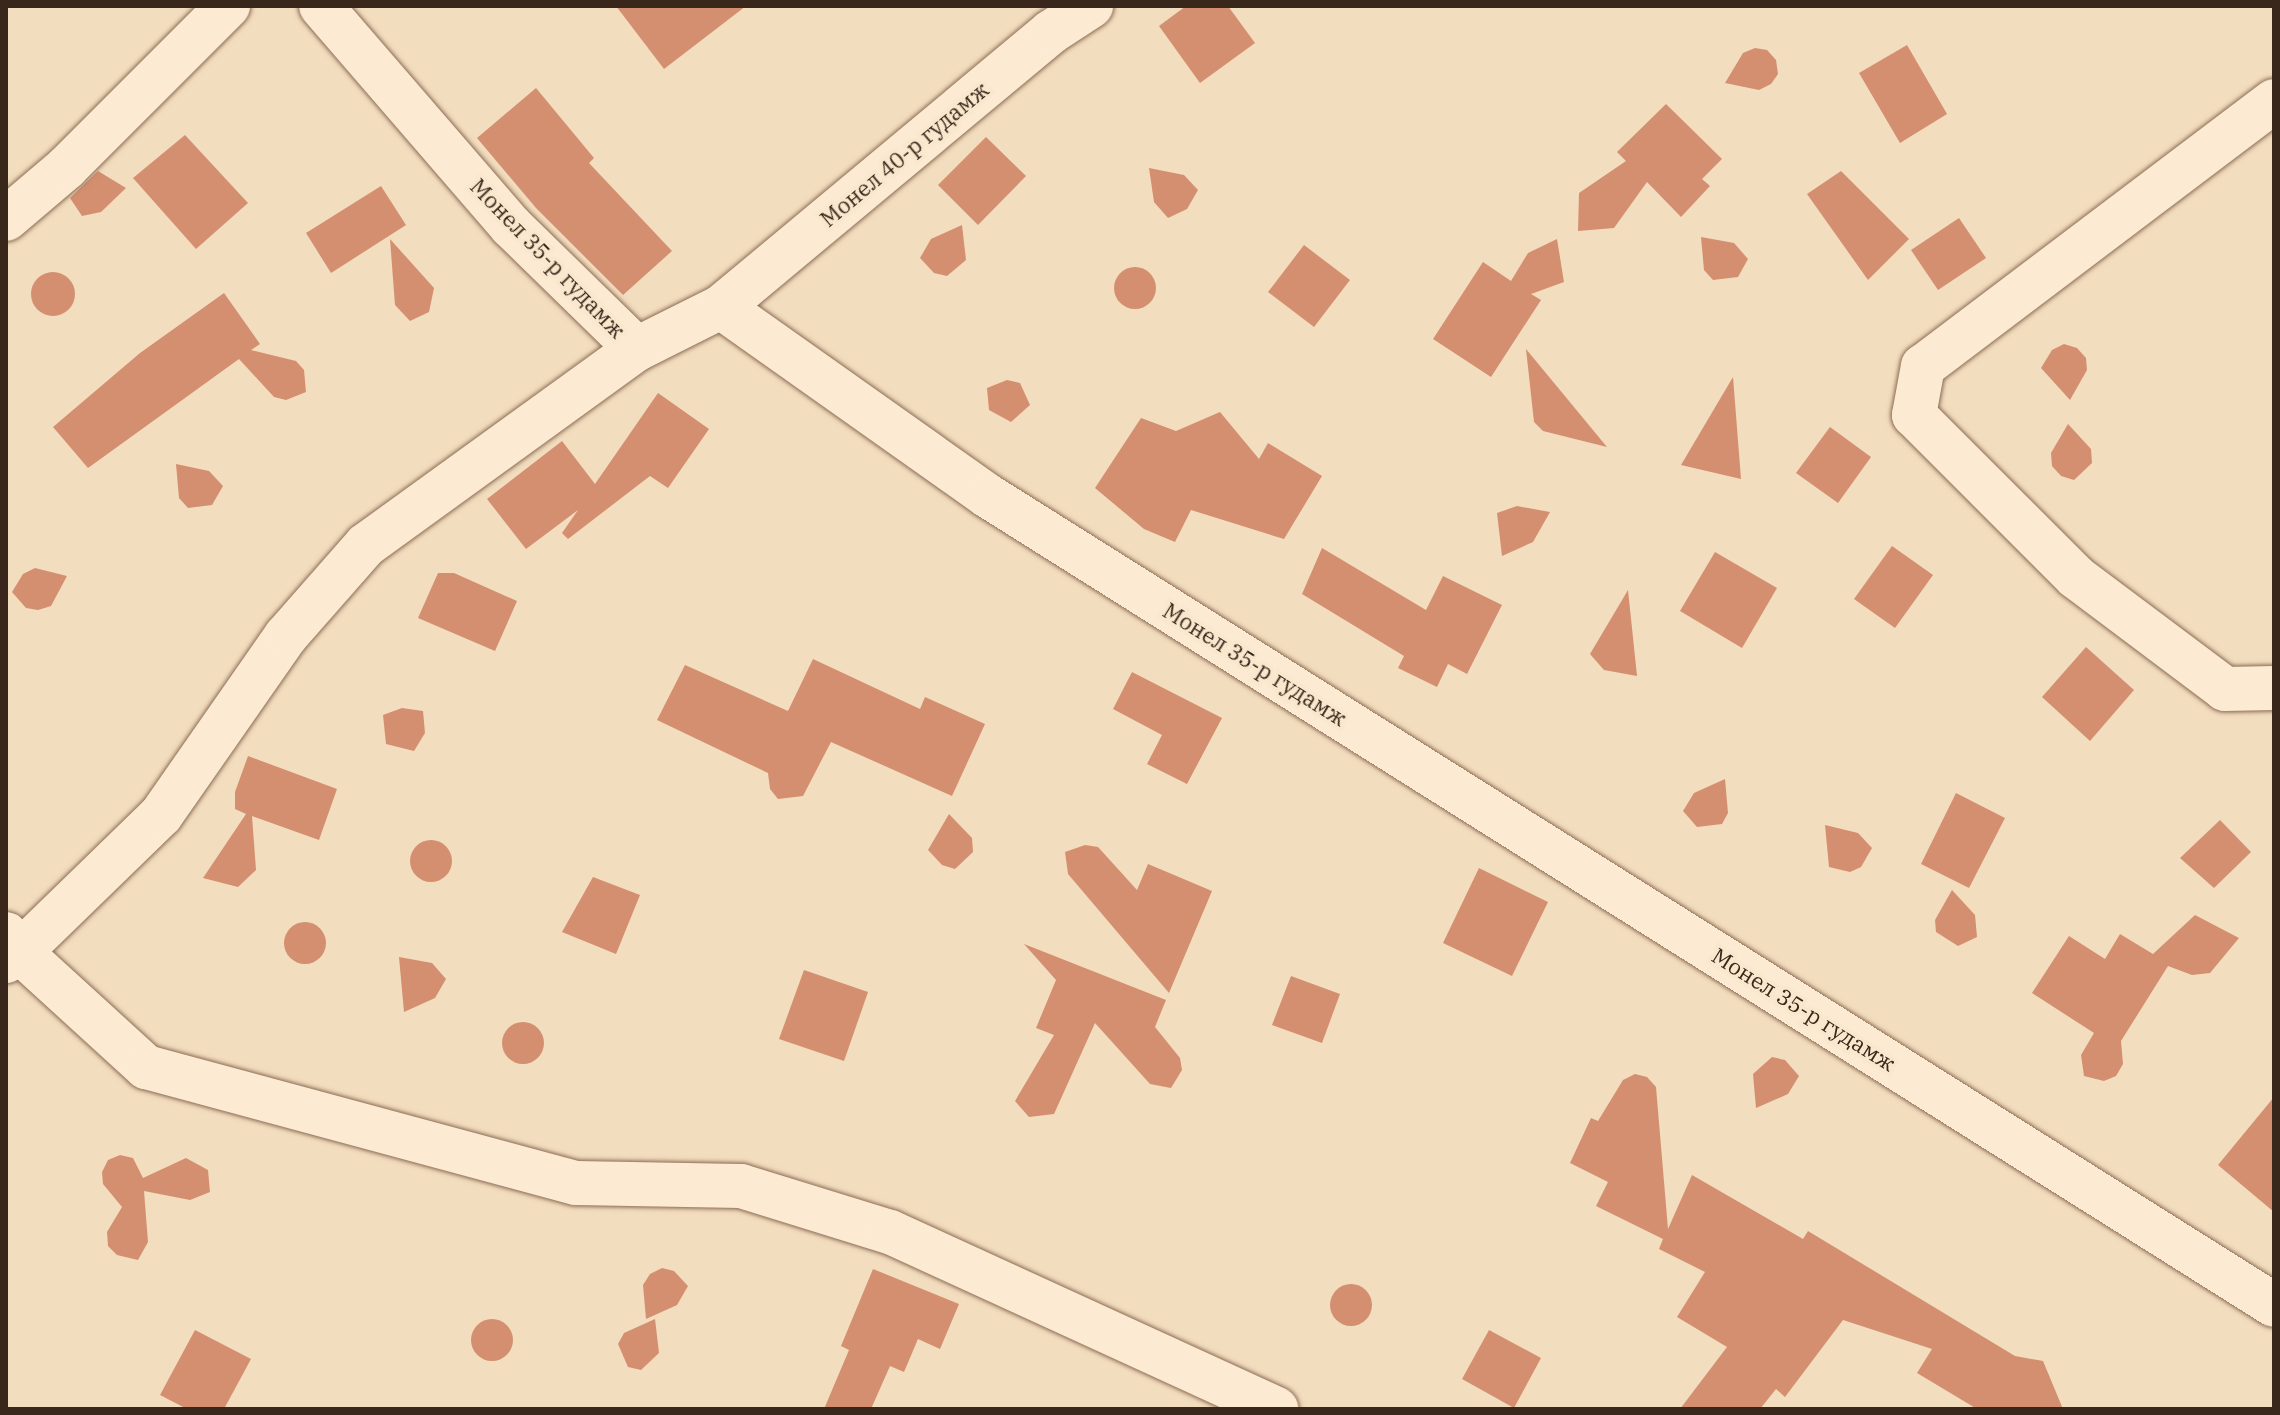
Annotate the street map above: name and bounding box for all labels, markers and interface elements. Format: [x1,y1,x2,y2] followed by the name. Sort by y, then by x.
[815,76,993,232] street label: Монел 40-р гудамж
[465,173,631,343] street label: Монел 35-р гудамж
[1158,597,1352,731] street label: Монел 35-р гудамж
[1707,942,1901,1076] street label: Монел 35-р гудамж

